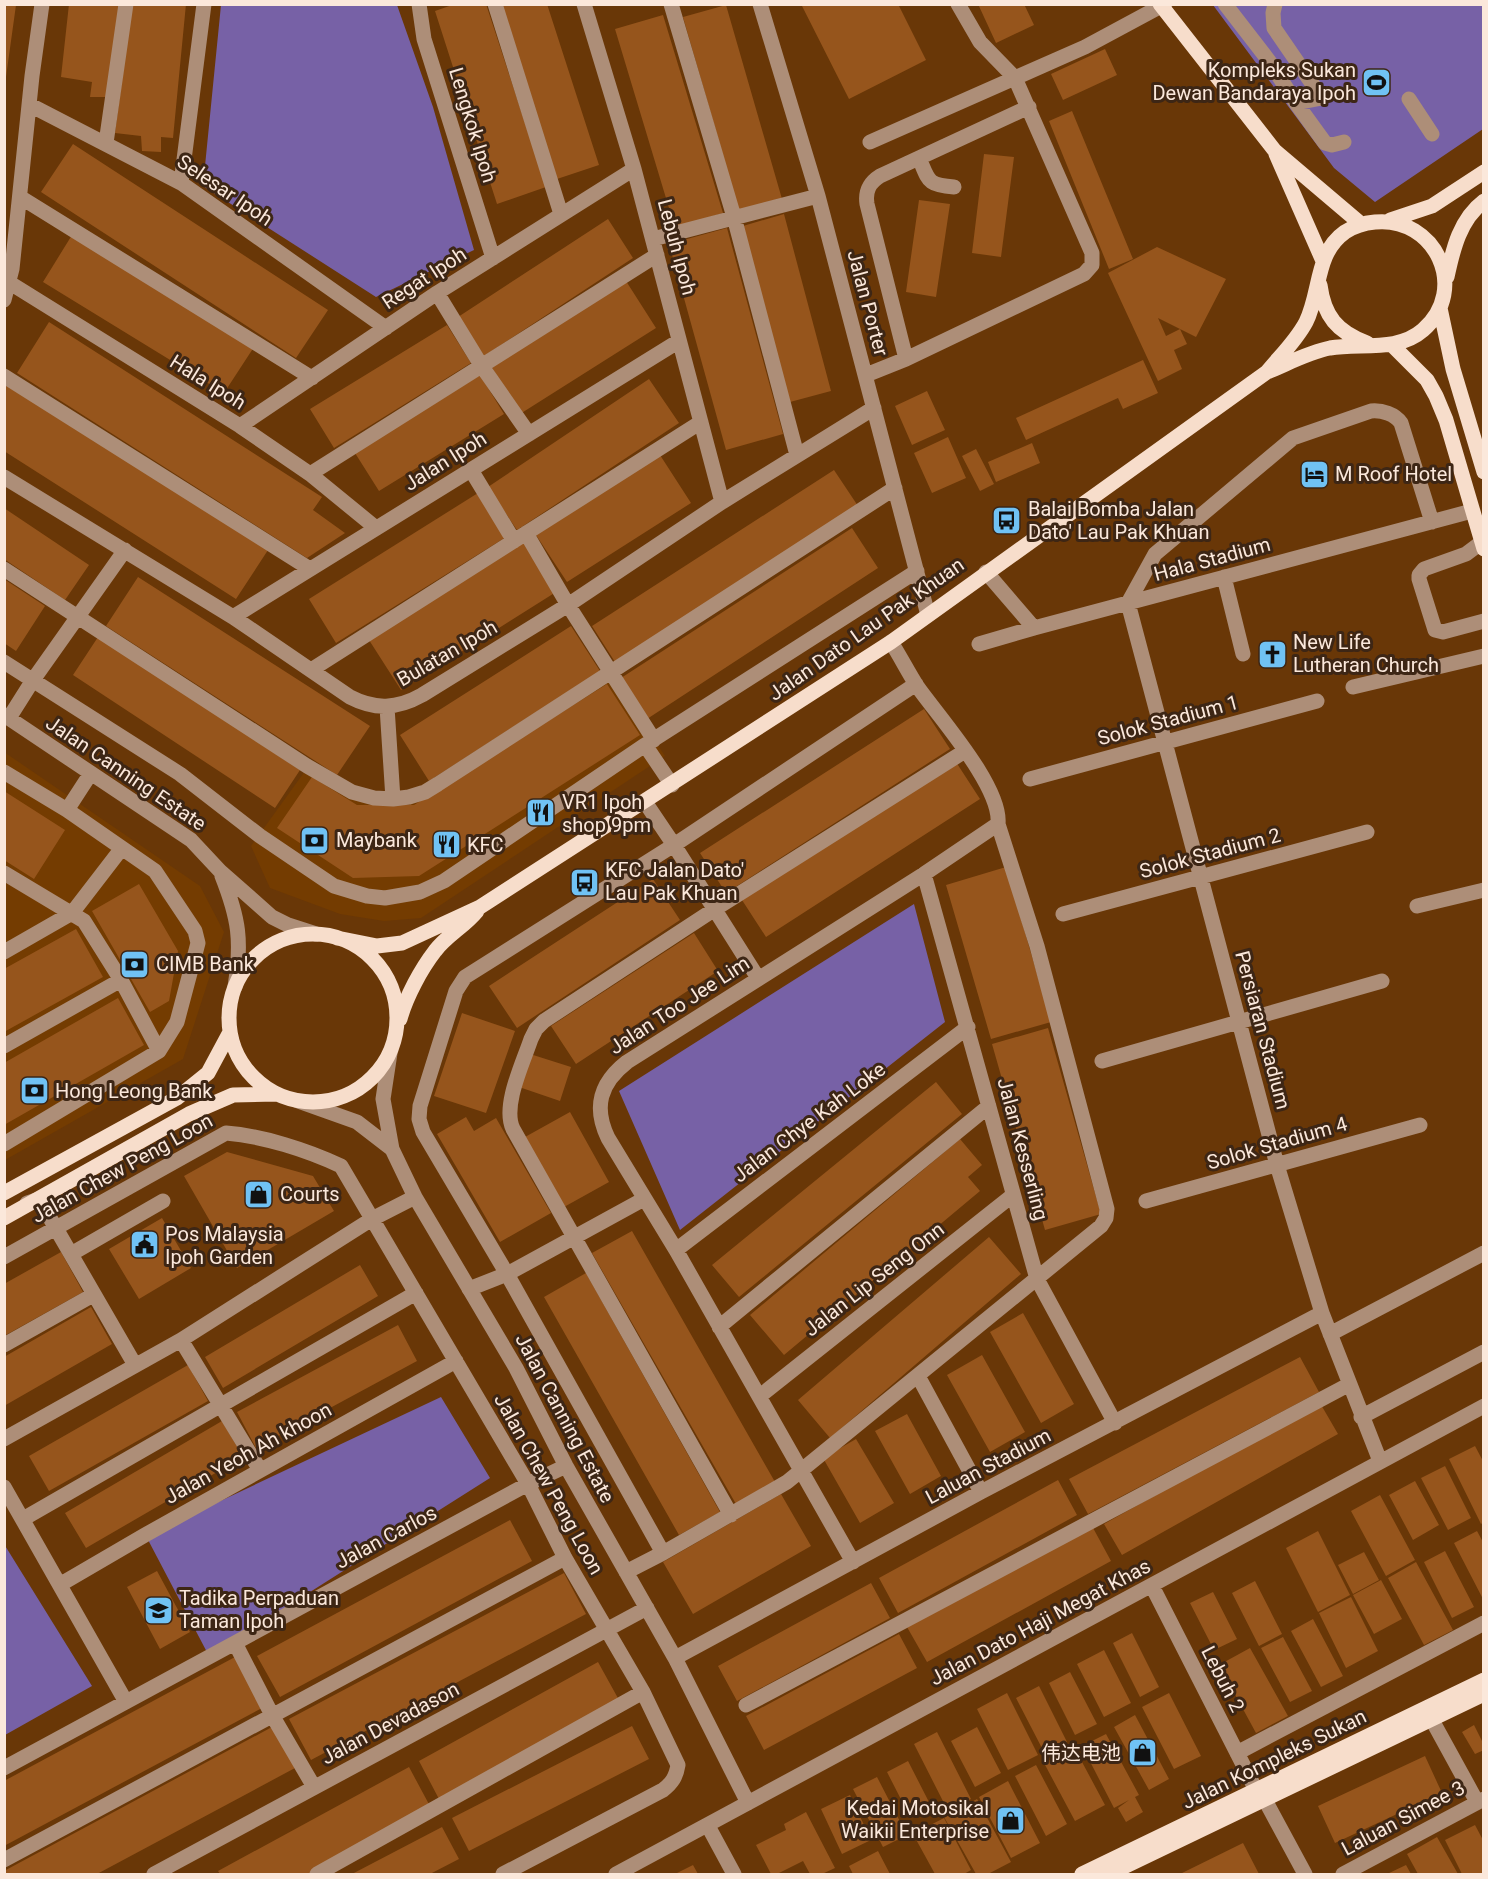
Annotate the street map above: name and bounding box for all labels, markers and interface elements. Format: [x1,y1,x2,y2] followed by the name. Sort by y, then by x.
[1152,58,1356,105] place label: Kompleks Sukan Dewan Bandaraya Ipoh
[444,64,502,186] street label: Lengkok Ipoh
[1361,66,1393,98] sports icon: Kompleks Sukan Dewan Bandaraya Ipoh
[173,149,277,231] street label: Selesar Ipoh
[653,196,701,298] street label: Lebuh Ipoh
[377,242,471,314] street label: Regat Ipoh
[842,247,894,359] street label: Jalan Porter
[166,349,250,415] street label: Hala Ipoh
[399,426,491,496] street label: Jalan Ipoh
[1298,458,1330,490] hotel icon: M Roof Hotel
[1335,462,1452,486] place label: M Roof Hotel
[1028,497,1210,544] place label: Balai Bomba Jalan Dato' Lau Pak Khuan
[991,505,1023,537] bus stop icon: Balai Bomba Jalan Dato' Lau Pak Khuan
[1151,532,1273,586] street label: Hala Stadium
[764,552,968,706] street label: Jalan Dato Lau Pak Khuan
[393,615,501,691] street label: Bulatan Ipoh
[1293,630,1439,677] place label: New Life Lutheran Church
[1256,638,1288,670] church icon: New Life Lutheran Church
[1095,690,1241,750] street label: Solok Stadium 1
[41,710,211,836] street label: Jalan Canning Estate
[562,790,651,837] place label: VR1 Ipoh shop 9pm
[525,797,557,829] restaurant icon: VR1 Ipoh shop 9pm
[1137,823,1283,883] street label: Solok Stadium 2
[299,824,331,856] bank icon: Maybank
[336,828,418,852] place label: Maybank
[430,829,462,861] restaurant icon: KFC
[467,833,504,857] place label: KFC
[605,858,744,905] place label: KFC Jalan Dato' Lau Pak Khuan
[568,866,600,898] bus stop icon: KFC Jalan Dato' Lau Pak Khuan
[119,948,151,980] bank icon: CIMB Bank
[1230,948,1296,1112] street label: Persiaran Stadium
[604,951,754,1059] street label: Jalan Too Jee Lim
[156,952,255,976] place label: CIMB Bank
[728,1057,890,1187] street label: Jalan Chye Kah Loke
[18,1075,50,1107] bank icon: Hong Leong Bank
[992,1075,1054,1223] street label: Jalan Kesserling
[55,1079,213,1103] place label: Hong Leong Bank
[27,1108,217,1228] street label: Jalan Chew Peng Loon
[1204,1112,1350,1174] street label: Solok Stadium 4
[243,1178,275,1210] shop icon: Courts
[280,1182,340,1206] place label: Courts
[799,1217,949,1341] street label: Jalan Lip Seng Onn
[165,1222,284,1269] place label: Pos Malaysia Ipoh Garden
[128,1229,160,1261] public building icon: Pos Malaysia Ipoh Garden
[510,1329,620,1507] street label: Jalan Canning Estate
[489,1389,609,1579] street label: Jalan Chew Peng Loon
[160,1397,336,1509] street label: Jalan Yeoh Ah khoon
[921,1423,1055,1509] street label: Laluan Stadium
[331,1500,441,1574] street label: Jalan Carlos
[926,1554,1154,1690] street label: Jalan Dato Haji Megat Khas
[179,1586,339,1633] place label: Tadika Perpaduan Taman Ipoh
[142,1594,174,1626] school or university icon: Tadika Perpaduan Taman Ipoh
[1196,1642,1250,1716] street label: Lebuh 2
[317,1677,463,1769] street label: Jalan Devadason
[1178,1704,1370,1814] street label: Jalan Kompleks Sukan
[1126,1737,1158,1769] shop icon: 伟达电池
[1041,1741,1121,1765] place label: 伟达电池
[1337,1775,1469,1861] street label: Laluan Simee 3
[841,1796,989,1843] place label: Kedai Motosikal Waikii Enterprise
[994,1804,1026,1836] shop icon: Kedai Motosikal Waikii Enterprise

